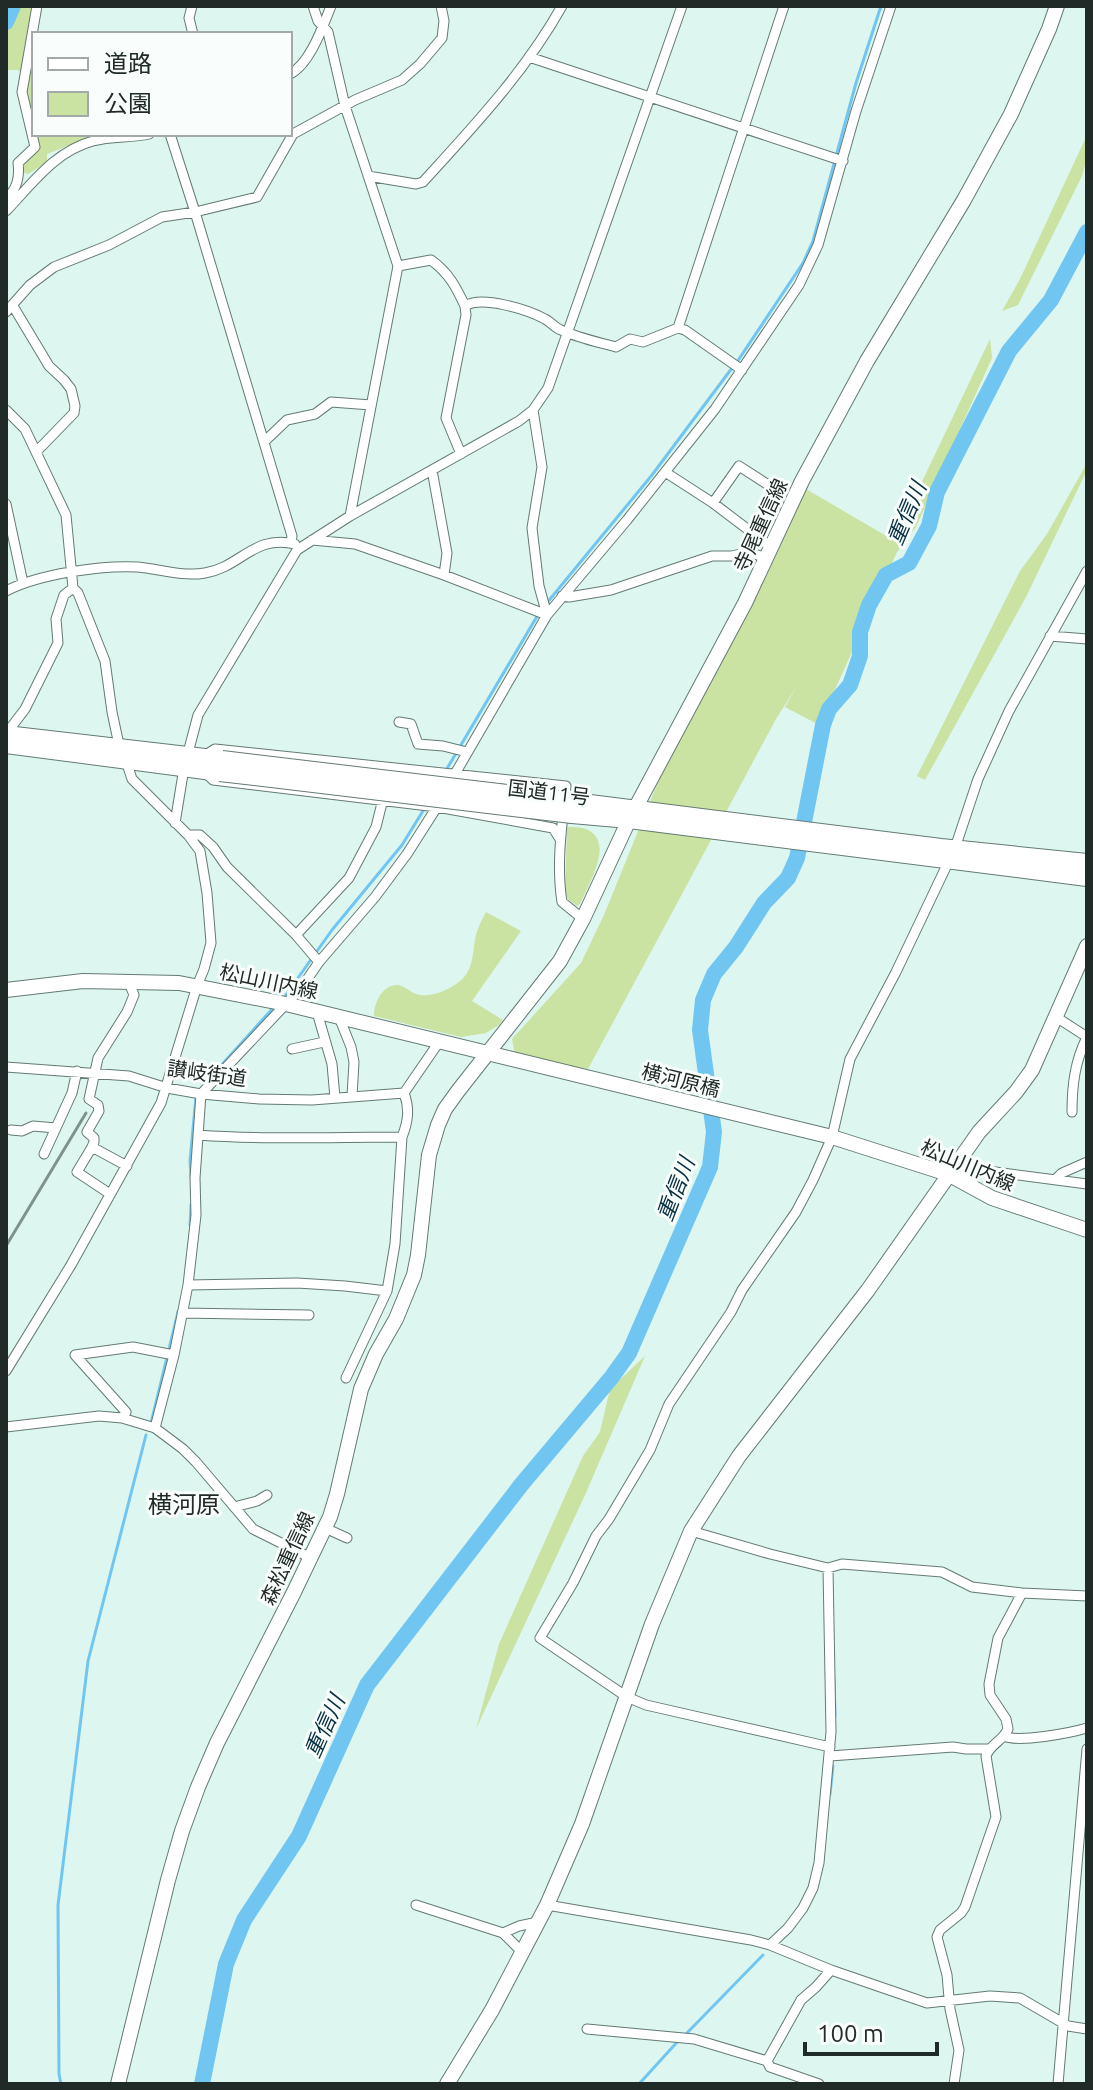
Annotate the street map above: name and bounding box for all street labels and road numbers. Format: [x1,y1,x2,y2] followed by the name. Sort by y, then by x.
[728,475,792,575] street label: 寺尾重信線
[507,776,591,808] street label: 国道11号
[218,959,320,1003] street label: 松山川内線
[166,1056,248,1090] street label: 讃岐街道
[639,1059,723,1101] street label: 横河原橋
[917,1135,1019,1195] street label: 松山川内線
[255,1508,319,1608] street label: 森松重信線

